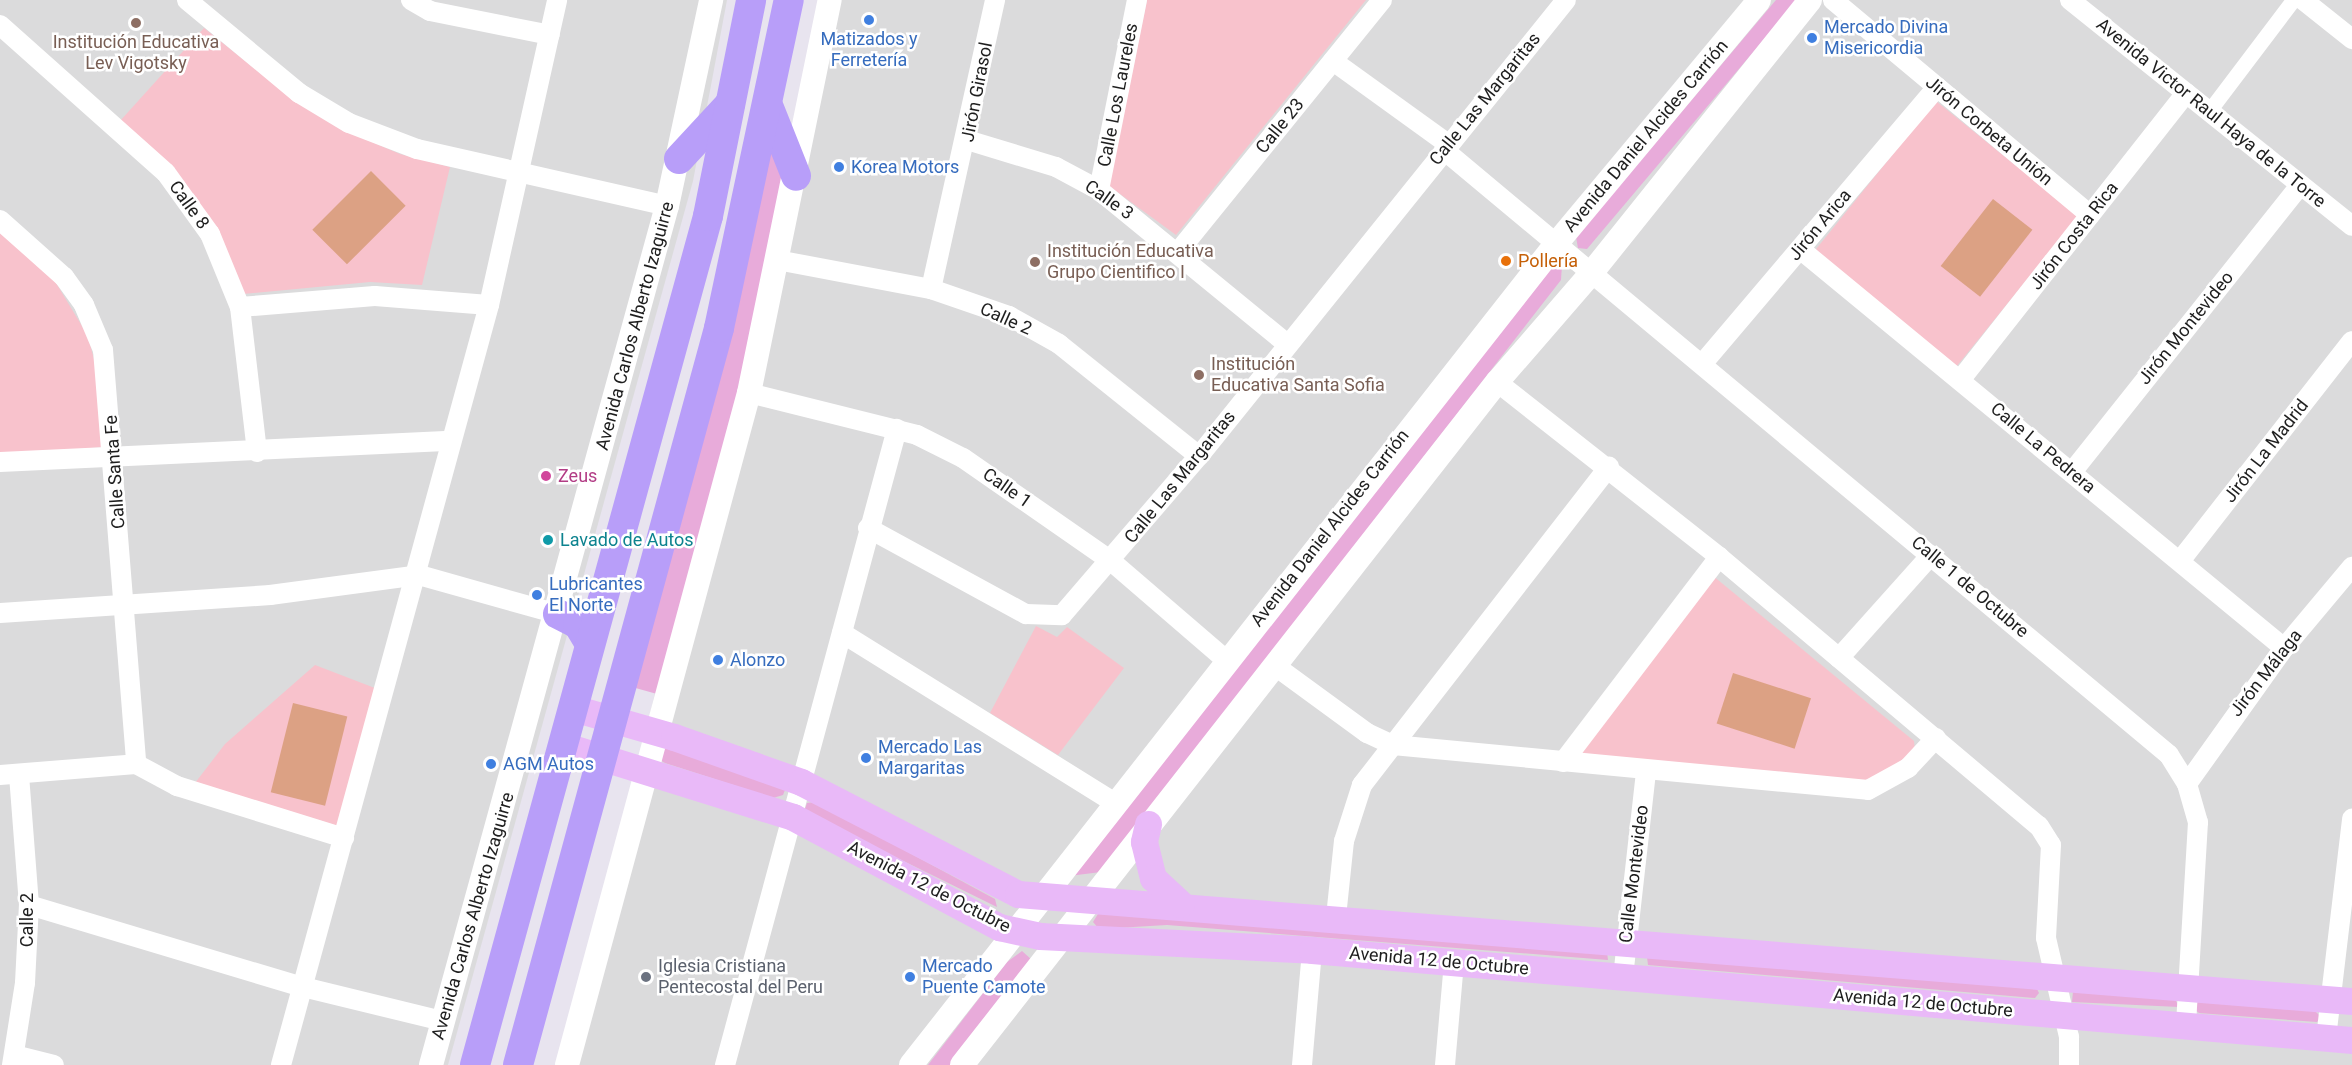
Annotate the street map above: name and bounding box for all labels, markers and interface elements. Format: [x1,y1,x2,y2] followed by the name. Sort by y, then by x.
[862,13,876,27] marker: Matizados y Ferretería
[2092,14,2330,212] street label: Avenida Victor Raul Haya de la Torre
[129,16,143,30] marker: Institución Educativa Lev Vigotsky
[1824,17,1948,60] place label: Mercado Divina Misericordia
[1093,21,1143,169] street label: Calle Los Laureles
[1425,28,1545,170] street label: Calle Las Margaritas
[820,29,918,72] place label: Matizados y Ferretería
[1805,31,1819,45] marker: Mercado Divina Misericordia
[53,32,219,74] place label: Institución Educativa Lev Vigotsky
[1559,36,1733,236] street label: Avenida Daniel Alcides Carrión
[957,40,997,144] street label: Jirón Girasol
[1921,72,2057,190] street label: Jirón Corbeta Unión
[1251,94,1309,158] street label: Calle 23
[851,156,959,178] place label: Korea Motors
[832,160,846,174] marker: Korea Motors
[1081,176,1137,224] street label: Calle 3
[164,177,214,233] street label: Calle 8
[2025,178,2123,294] street label: Jirón Costa Rica
[1784,185,1856,265] street label: Jirón Arica
[591,199,679,453] street label: Avenida Carlos Alberto Izaguirre
[1047,241,1214,284] place label: Institución Educativa Grupo Cientifico I
[1518,250,1578,272] place label: Pollería
[1499,254,1513,268] marker: Pollería
[1028,255,1042,269] marker: Institución Educativa Grupo Cientifico I
[2134,267,2238,389] street label: Jirón Montevideo
[977,298,1035,340] street label: Calle 2
[1211,354,1385,397] place label: Institución Educativa Santa Sofia
[1192,368,1206,382] marker: Institución Educativa Santa Sofia
[2219,395,2313,507] street label: Jirón La Madrid
[1986,398,2100,498] street label: Calle La Pedrera
[1120,406,1240,548] street label: Calle Las Margaritas
[100,414,130,530] street label: Calle Santa Fe
[1246,425,1414,631] street label: Avenida Daniel Alcides Carrión
[979,464,1035,512] street label: Calle 1
[558,465,597,487] place label: Zeus
[539,469,553,483] marker: Zeus
[560,529,694,551] place label: Lavado de Autos
[1907,532,2033,642] street label: Calle 1 de Octubre
[541,533,555,547] marker: Lavado de Autos
[549,574,643,616] place label: Lubricantes El Norte
[530,588,544,602] marker: Lubricantes El Norte
[2225,625,2307,721] street label: Jirón Málaga
[730,649,785,671] place label: Alonzo
[711,653,725,667] marker: Alonzo
[878,737,982,780] place label: Mercado Las Margaritas
[859,751,873,765] marker: Mercado Las Margaritas
[503,753,594,775] place label: AGM Autos
[484,757,498,771] marker: AGM Autos
[427,790,519,1042] street label: Avenida Carlos Alberto Izaguirre
[1615,804,1653,944] street label: Calle Montevideo
[844,836,1014,938] street label: Avenida 12 de Octubre
[16,893,38,947] street label: Calle 2
[1348,942,1530,980] street label: Avenida 12 de Octubre
[658,956,823,998] place label: Iglesia Cristiana Pentecostal del Peru
[922,956,1046,998] place label: Mercado Puente Camote
[639,970,653,984] marker: Iglesia Cristiana Pentecostal del Peru
[903,970,917,984] marker: Mercado Puente Camote
[1832,984,2014,1022] street label: Avenida 12 de Octubre

